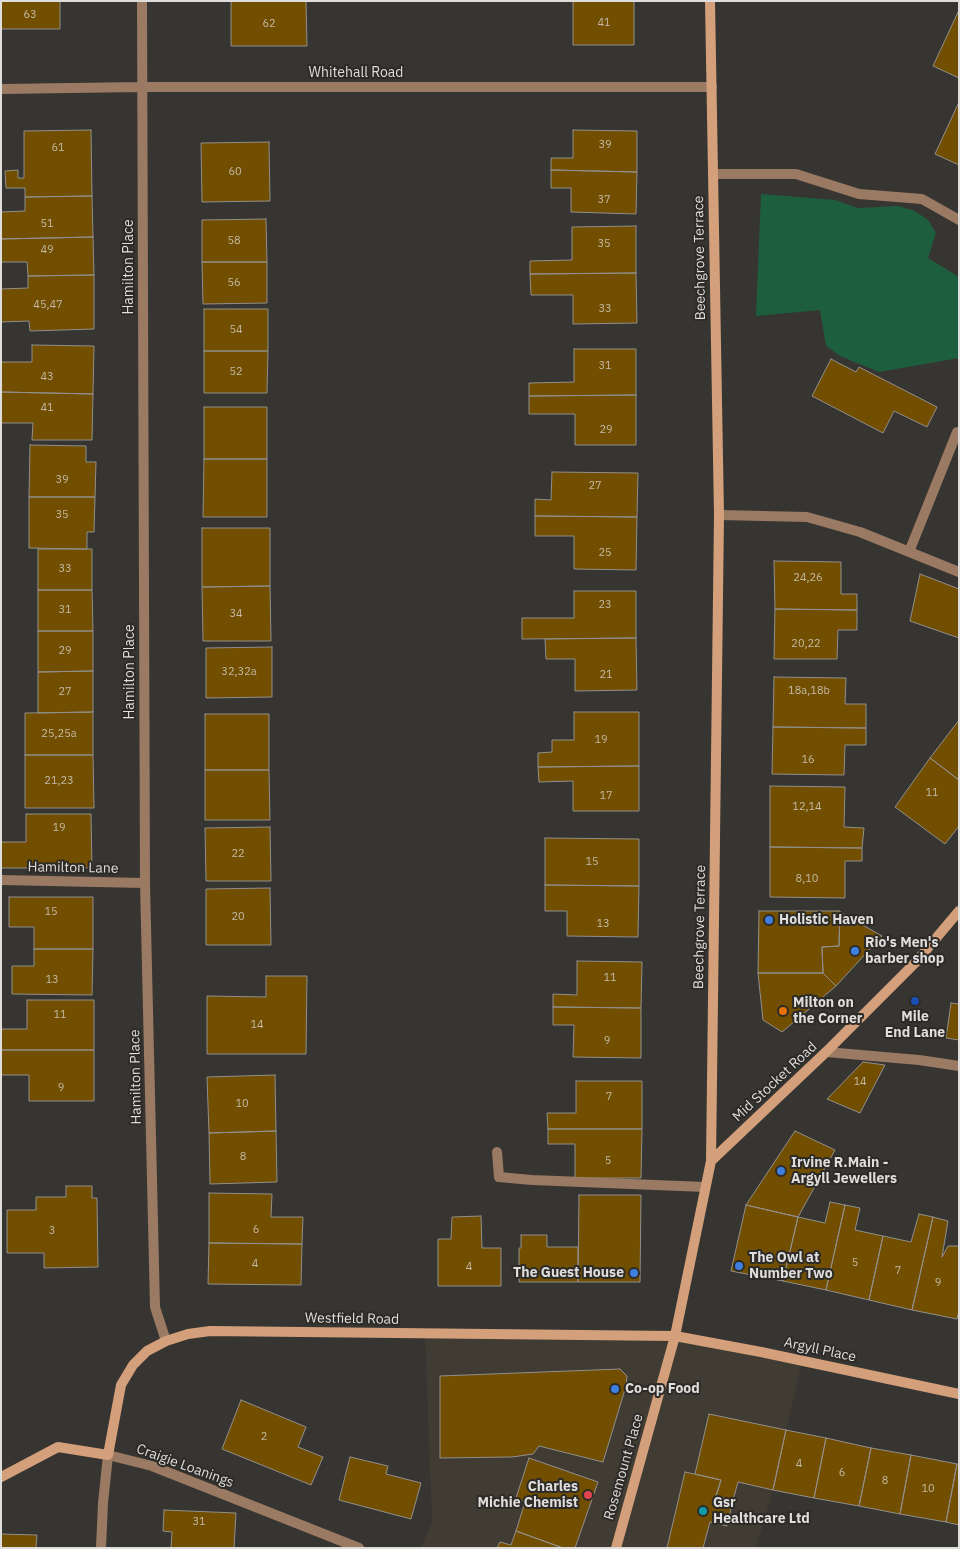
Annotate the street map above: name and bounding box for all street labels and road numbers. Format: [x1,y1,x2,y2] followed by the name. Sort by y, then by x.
[309,65,403,81] street label: Whitehall Road
[691,196,709,320] street label: Beechgrove Terrace
[121,219,137,315] street label: Hamilton Place
[122,624,138,720] street label: Hamilton Place
[27,859,119,877] street label: Hamilton Lane
[691,865,709,989] street label: Beechgrove Terrace
[127,1029,145,1125] street label: Hamilton Place
[729,1039,821,1125] street label: Mid Stocket Road
[305,1310,399,1328] street label: Westfield Road
[782,1334,858,1366] street label: Argyll Place
[601,1412,647,1522] street label: Rosemount Place
[134,1441,236,1491] street label: Craigie Loanings

